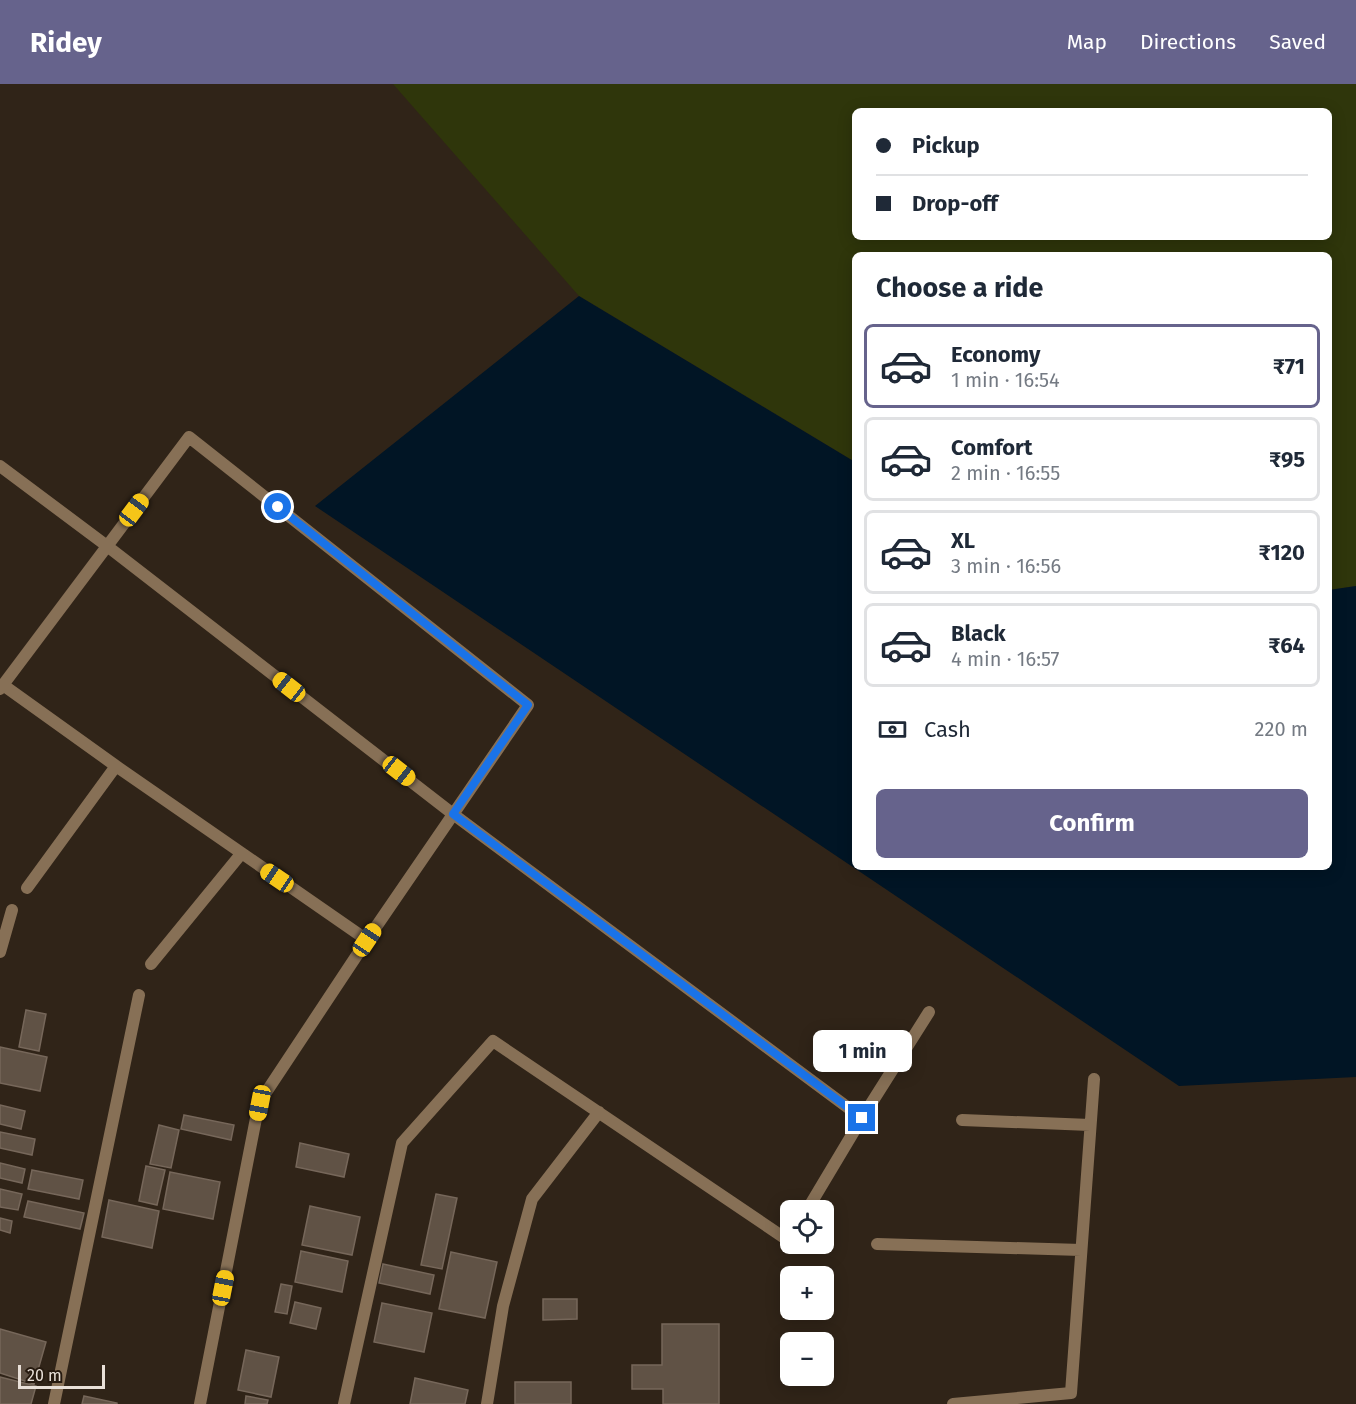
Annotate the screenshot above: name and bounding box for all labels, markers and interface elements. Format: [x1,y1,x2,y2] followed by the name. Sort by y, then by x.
[30,26,102,59] text: Ridey
[1067,29,1107,55] text: Map
[1140,29,1236,55] text: Directions
[1269,29,1326,55] text: Saved
[912,132,980,159] text: Pickup
[912,190,998,217] text: Drop-off
[876,272,1043,304] text: Choose a ride
[879,339,933,393] icon: car
[951,341,1040,368] text: Economy
[1273,353,1305,380] text: ₹71
[951,368,1060,392] text: 1 min · 16:54
[879,432,933,486] icon: car
[951,434,1032,461] text: Comfort
[1269,446,1305,473] text: ₹95
[951,461,1060,485] text: 2 min · 16:55
[116,490,152,530] car
[264,493,291,520] route start
[879,525,933,579] icon: car
[951,527,975,554] text: XL
[1259,539,1305,566] text: ₹120
[951,554,1061,578] text: 3 min · 16:56
[879,618,933,672] icon: car
[951,620,1006,647] text: Black
[1268,632,1305,659] text: ₹64
[951,647,1059,671] text: 4 min · 16:57
[269,669,309,705] car
[876,713,909,746] icon: cash
[924,716,971,743] text: Cash
[1255,717,1308,741] text: 220 m
[379,753,419,789] car
[876,789,1308,858] button: Confirm
[257,860,297,896] car
[349,920,385,960] car
[812,1031,912,1073] callout: 1 min
[838,1039,887,1063] text: 1 min
[248,1084,272,1122] car
[848,1104,875,1131] route end
[780,1200,834,1386] map controls
[780,1200,834,1254] button: locate
[780,1266,834,1320] button: +
[211,1269,235,1307] car
[780,1332,834,1386] button: −
[18,1362,105,1390] scale bar
[27,1366,62,1385] text: 20 m

